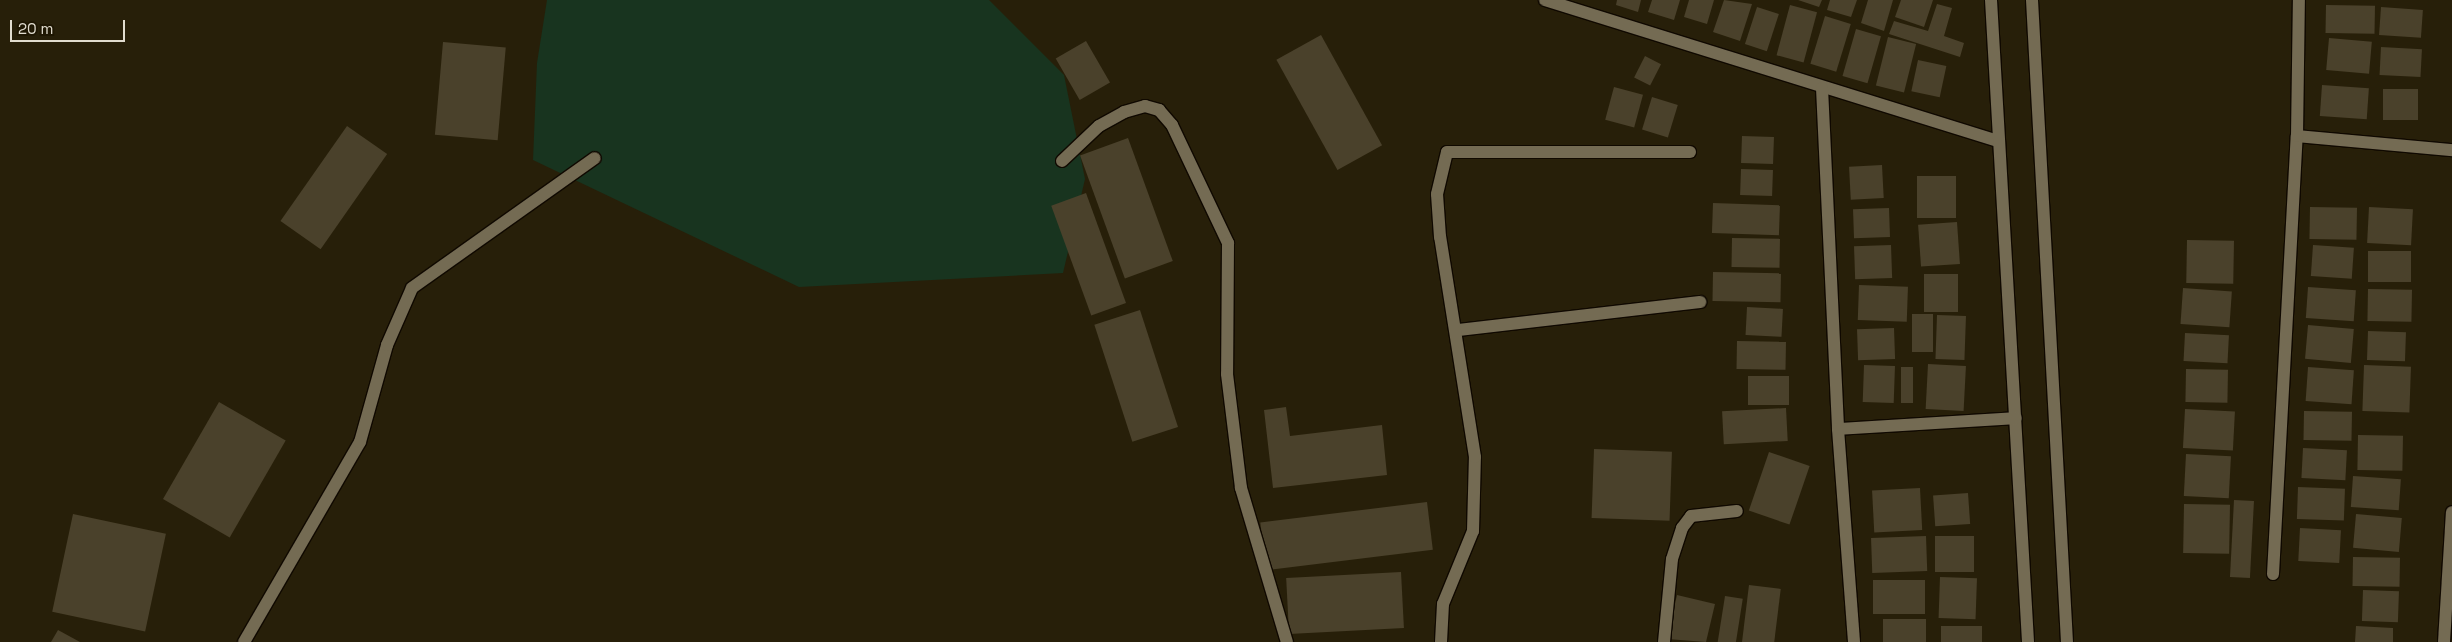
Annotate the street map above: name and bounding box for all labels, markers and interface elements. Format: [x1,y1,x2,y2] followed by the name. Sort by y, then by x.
[12,10,128,42] scale bar
[18,19,53,38] text: 20 m

